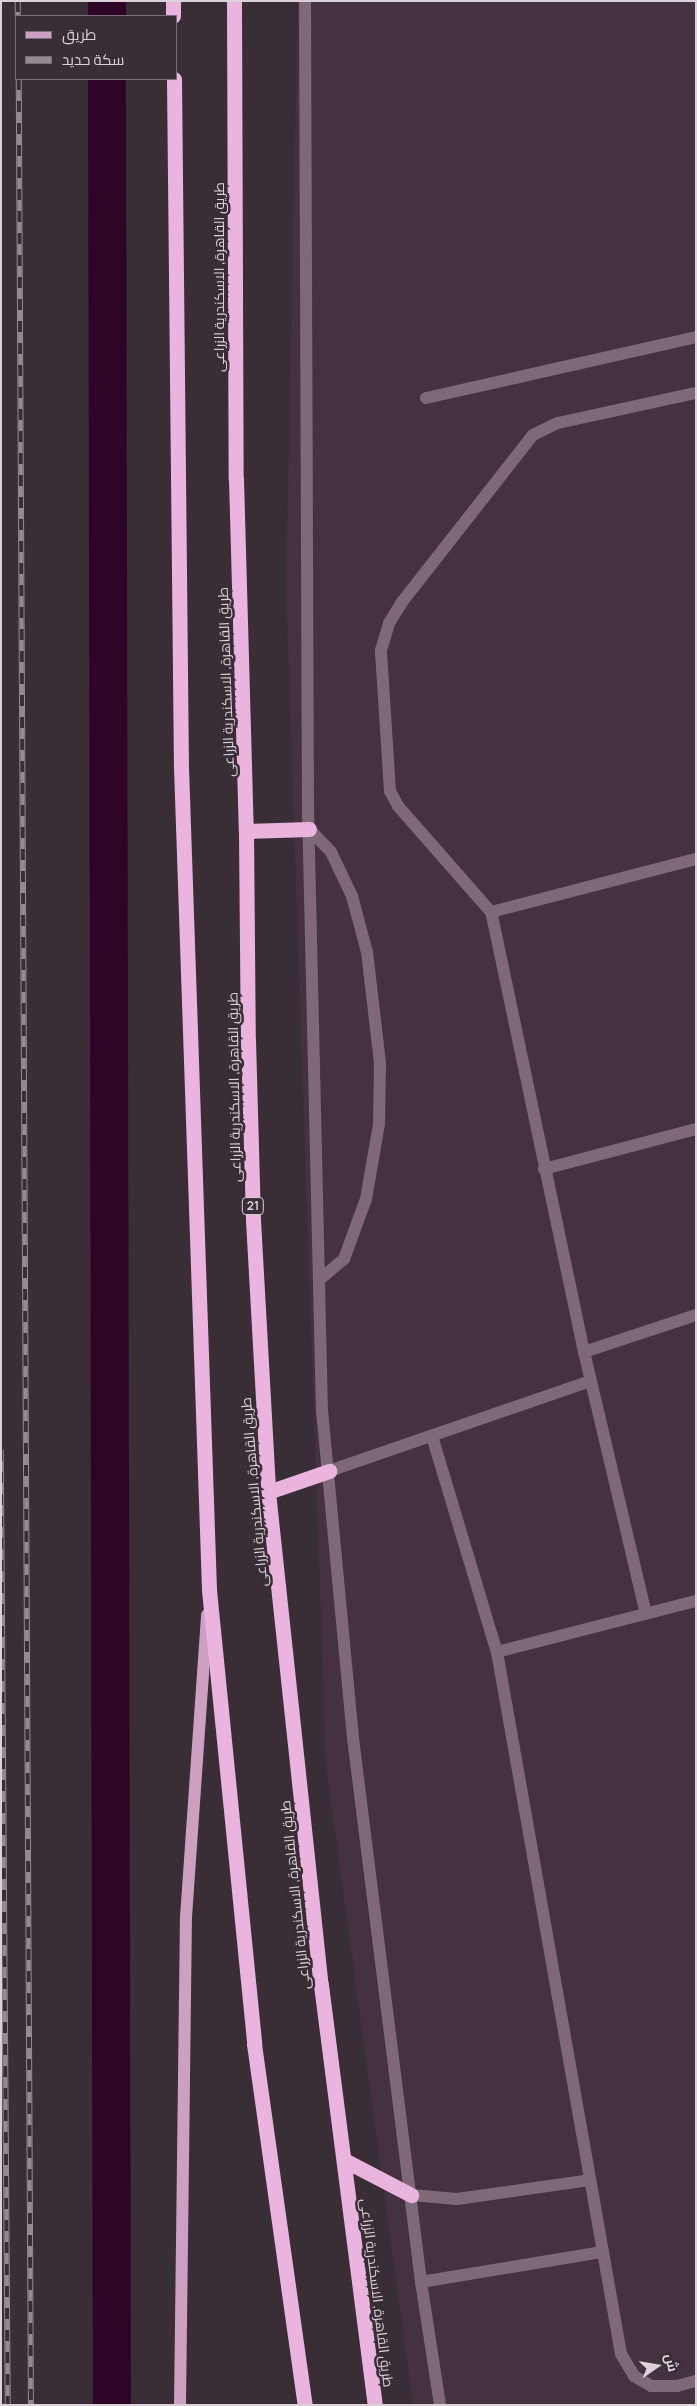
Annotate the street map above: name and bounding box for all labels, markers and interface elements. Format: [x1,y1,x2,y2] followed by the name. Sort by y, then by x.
[15,15,178,80] legend
[62,24,96,45] text: طريق
[62,49,124,70] text: سكة حديد
[211,182,227,372] street label: طريق القاهرة, الاسكندرية الزراعى
[214,587,238,777] street label: طريق القاهرة, الاسكندرية الزراعى
[224,992,244,1182] street label: طريق القاهرة, الاسكندرية الزراعى
[242,1196,264,1216] road number: 21
[237,1397,271,1587] street label: طريق القاهرة, الاسكندرية الزراعى
[277,1800,313,1990] street label: طريق القاهرة, الاسكندرية الزراعى
[357,2198,397,2388] street label: طريق القاهرة, الاسكندرية الزراعى
[632,2341,682,2391] north arrow
[661,2352,683,2373] text: ش

